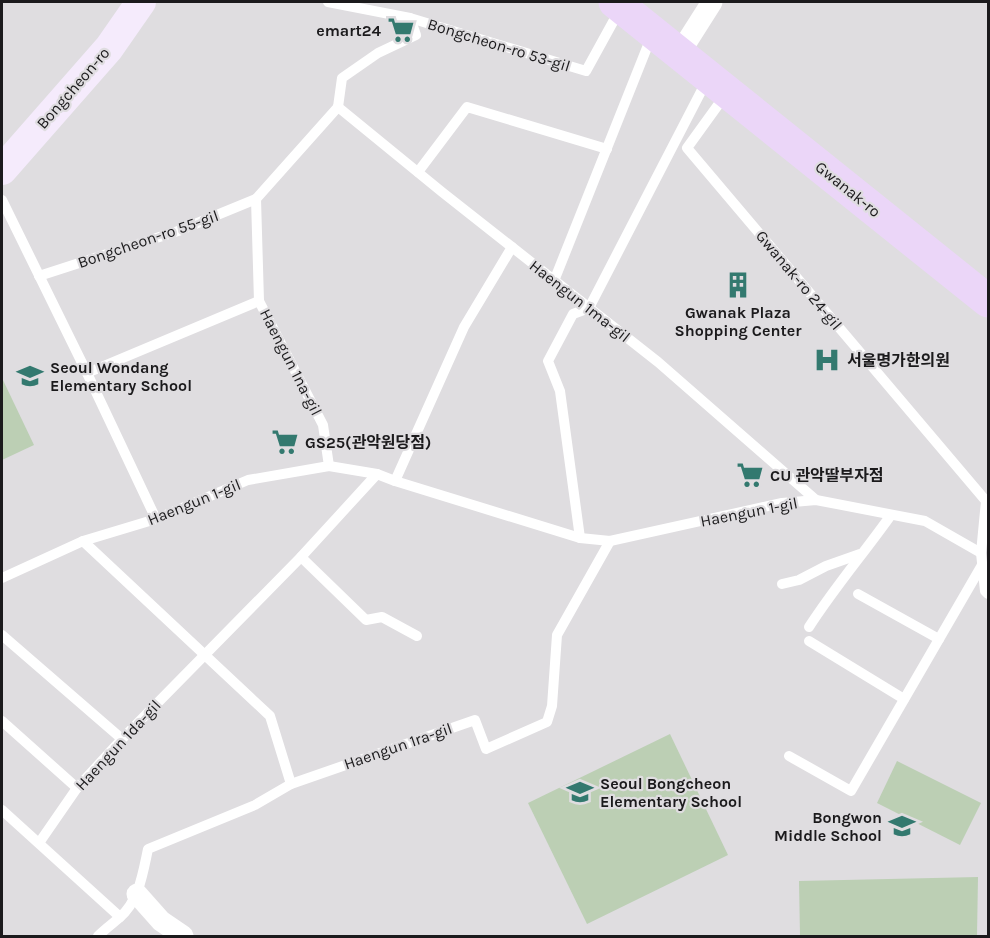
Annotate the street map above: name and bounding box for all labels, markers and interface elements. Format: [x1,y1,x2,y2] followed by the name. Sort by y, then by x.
[425,14,573,76] street label: Bongcheon-ro 53-gil
[386,15,416,45] supermarket icon: emart24
[316,21,381,40] place label: emart24
[32,43,114,133] street label: Bongcheon-ro
[812,157,884,221] street label: Gwanak-ro
[75,206,221,272] street label: Bongcheon-ro 55-gil
[752,226,846,334] street label: Gwanak-ro 24-gil
[526,256,634,346] street label: Haengun 1ma-gil
[723,270,753,300] building icon: Gwanak Plaza Shopping Center
[675,303,802,340] place label: Gwanak Plaza Shopping Center
[256,305,326,419] street label: Haengun 1na-gil
[812,345,842,375] hospital icon: 서울명가한의원
[847,351,950,370] place label: 서울명가한의원
[50,358,192,395] place label: Seoul Wondang Elementary School
[15,361,45,391] school or university icon: Seoul Wondang Elementary School
[270,427,300,457] supermarket icon: GS25(관악원당점)
[305,433,431,452] place label: GS25(관악원당점)
[735,460,765,490] supermarket icon: CU 관악딸부자점
[770,466,884,485] place label: CU 관악딸부자점
[145,475,243,529] street label: Haengun 1-gil
[699,493,799,531] street label: Haengun 1-gil
[71,696,165,794] street label: Haengun 1da-gil
[341,719,455,773] street label: Haengun 1ra-gil
[600,774,742,811] place label: Seoul Bongcheon Elementary School
[565,777,595,807] school or university icon: Seoul Bongcheon Elementary School
[774,808,882,845] place label: Bongwon Middle School
[887,811,917,841] school or university icon: Bongwon Middle School

